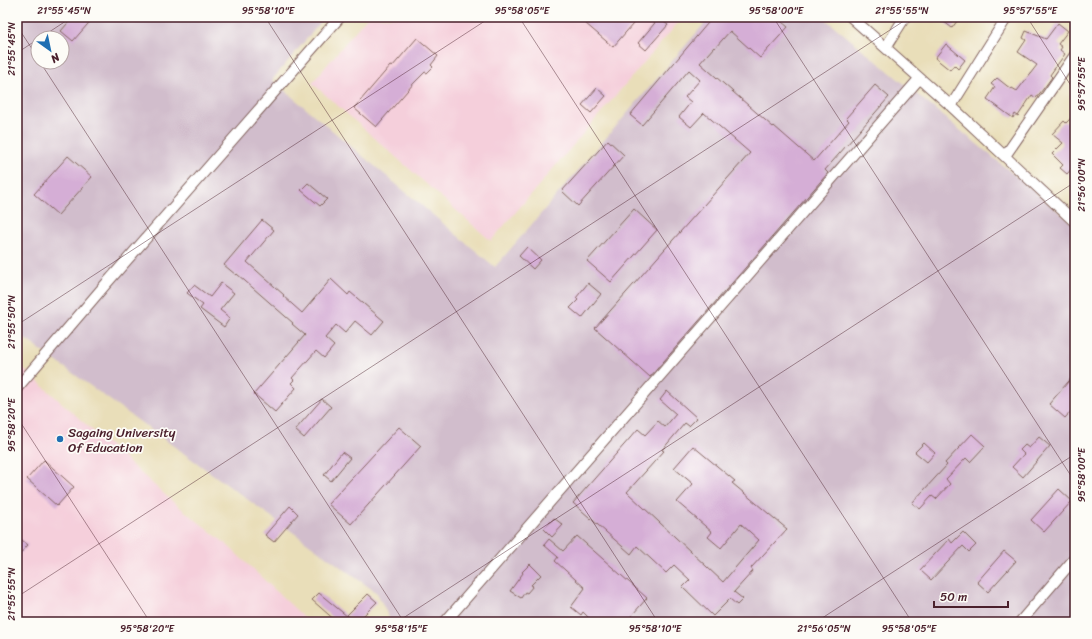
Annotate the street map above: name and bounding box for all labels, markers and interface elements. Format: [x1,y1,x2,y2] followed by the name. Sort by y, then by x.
[37,2,91,20] text: 21°55'45"N
[242,2,296,20] text: 95°58'10"E
[495,2,551,20] text: 95°58'05"E
[749,2,805,20] text: 95°58'00"E
[875,2,929,20] text: 21°55'55"N
[1003,2,1058,20] text: 95°57'55"E
[3,22,21,76] text: 21°55'45"N
[30,30,70,70] north arrow
[46,47,64,68] text: N
[1073,56,1091,111] text: 95°57'55"E
[1073,158,1091,212] text: 21°56'00"N
[3,295,21,349] text: 21°55'50"N
[3,396,21,452] text: 95°58'20"E
[68,421,176,459] place label: Sagaing University Of Education
[55,434,65,444] marker: Sagaing University Of Education
[1073,446,1091,502] text: 95°58'00"E
[3,567,21,621] text: 21°55'55"N
[934,583,1008,609] scale bar
[940,586,967,608] text: 50 m
[120,620,176,638] text: 95°58'20"E
[375,620,429,638] text: 95°58'15"E
[629,620,683,638] text: 95°58'10"E
[797,620,851,638] text: 21°56'05"N
[882,620,938,638] text: 95°58'05"E

